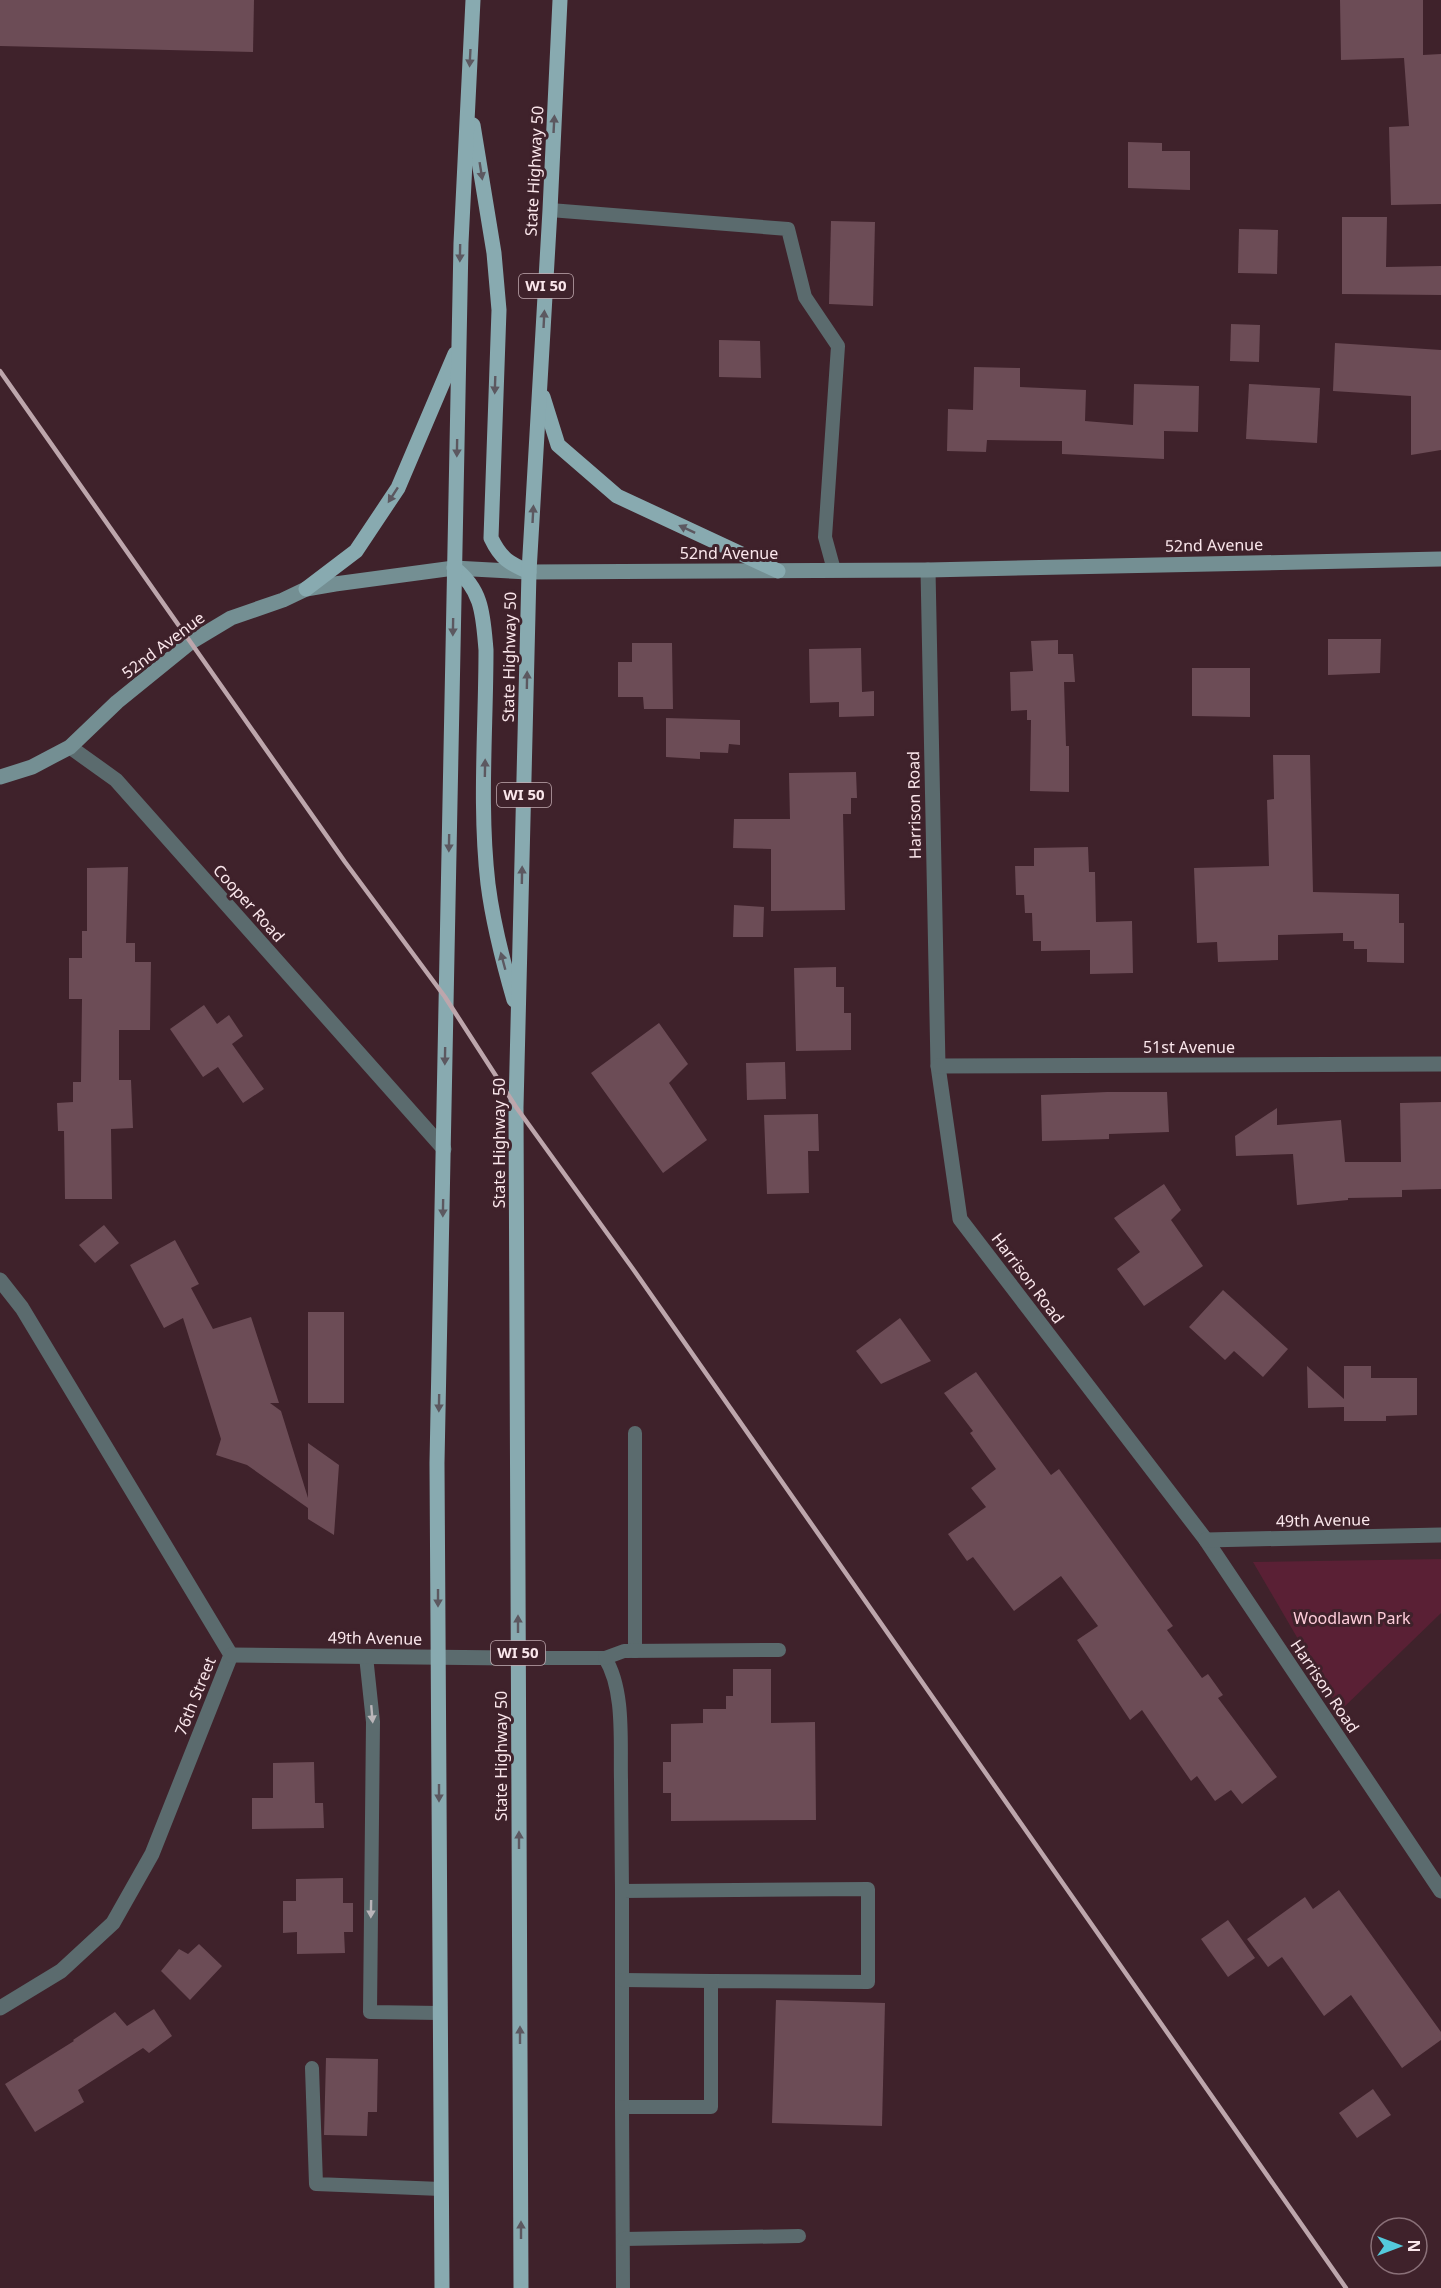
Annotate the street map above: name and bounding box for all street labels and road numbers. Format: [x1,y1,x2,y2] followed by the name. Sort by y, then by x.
[520,105,548,237] street label: State Highway 50
[519,274,573,298] road number: WI 50
[1165,533,1263,557] street label: 52nd Avenue
[680,542,778,564] street label: 52nd Avenue
[497,592,521,722] street label: State Highway 50
[117,607,209,683] street label: 52nd Avenue
[902,751,926,859] street label: Harrison Road
[497,783,551,807] road number: WI 50
[208,859,290,947] street label: Cooper Road
[1143,1036,1235,1058] street label: 51st Avenue
[488,1078,510,1208] street label: State Highway 50
[987,1228,1069,1328] street label: Harrison Road
[1276,1508,1370,1532] street label: 49th Avenue
[328,1626,422,1650] street label: 49th Avenue
[1286,1635,1364,1737] street label: Harrison Road
[491,1641,545,1665] road number: WI 50
[169,1653,221,1739] street label: 76th Street
[490,1691,512,1821] street label: State Highway 50

